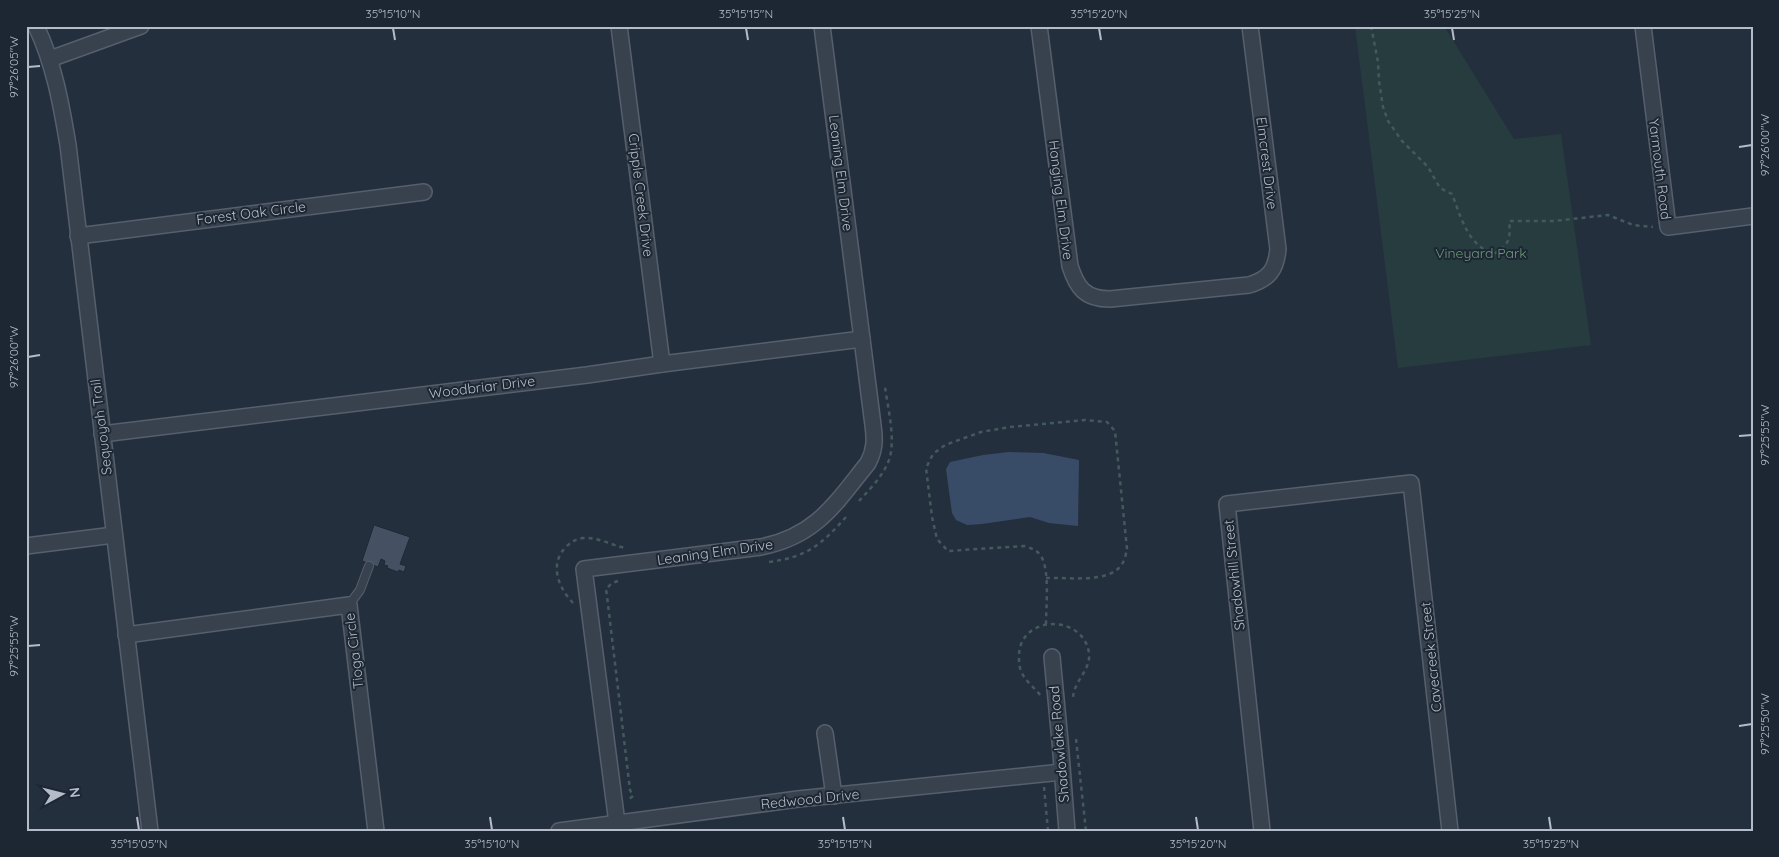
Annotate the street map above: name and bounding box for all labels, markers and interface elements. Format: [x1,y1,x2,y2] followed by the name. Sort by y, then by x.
[365,6,421,21] text: 35°15'10"N
[719,6,773,21] text: 35°15'15"N
[1070,6,1128,21] text: 35°15'20"N
[1424,6,1480,21] text: 35°15'25"N
[6,36,21,98] text: 97°26'05"W
[1757,113,1772,176] text: 97°26'00"W
[825,114,857,232] street label: Leaning Elm Drive
[1252,116,1282,210] street label: Elmcrest Drive
[1645,117,1675,221] street label: Yarmouth Road
[624,132,658,258] street label: Cripple Creek Drive
[1045,139,1077,261] street label: Hanging Elm Drive
[195,197,307,229] street label: Forest Oak Circle
[1435,244,1527,262] park label: Vineyard Park
[6,325,21,388] text: 97°26'00"W
[428,372,536,402] street label: Woodbriar Drive
[86,378,116,476] street label: Sequoyah Trail
[1757,404,1772,466] text: 97°25'55"W
[1219,518,1249,631] street label: Shadowhill Street
[656,535,774,569] street label: Leaning Elm Drive
[1416,601,1446,713] street label: Cavecreek Street
[340,612,368,690] street label: Tioga Circle
[6,615,21,677] text: 97°25'55"W
[1045,685,1073,803] street label: Shadowlake Road
[1757,693,1772,755] text: 97°25'50"W
[38,770,88,820] north arrow
[760,785,860,813] street label: Redwood Drive
[65,786,84,799] text: N
[110,836,168,851] text: 35°15'05"N
[464,836,520,851] text: 35°15'10"N
[818,836,872,851] text: 35°15'15"N
[1169,836,1227,851] text: 35°15'20"N
[1523,836,1579,851] text: 35°15'25"N

